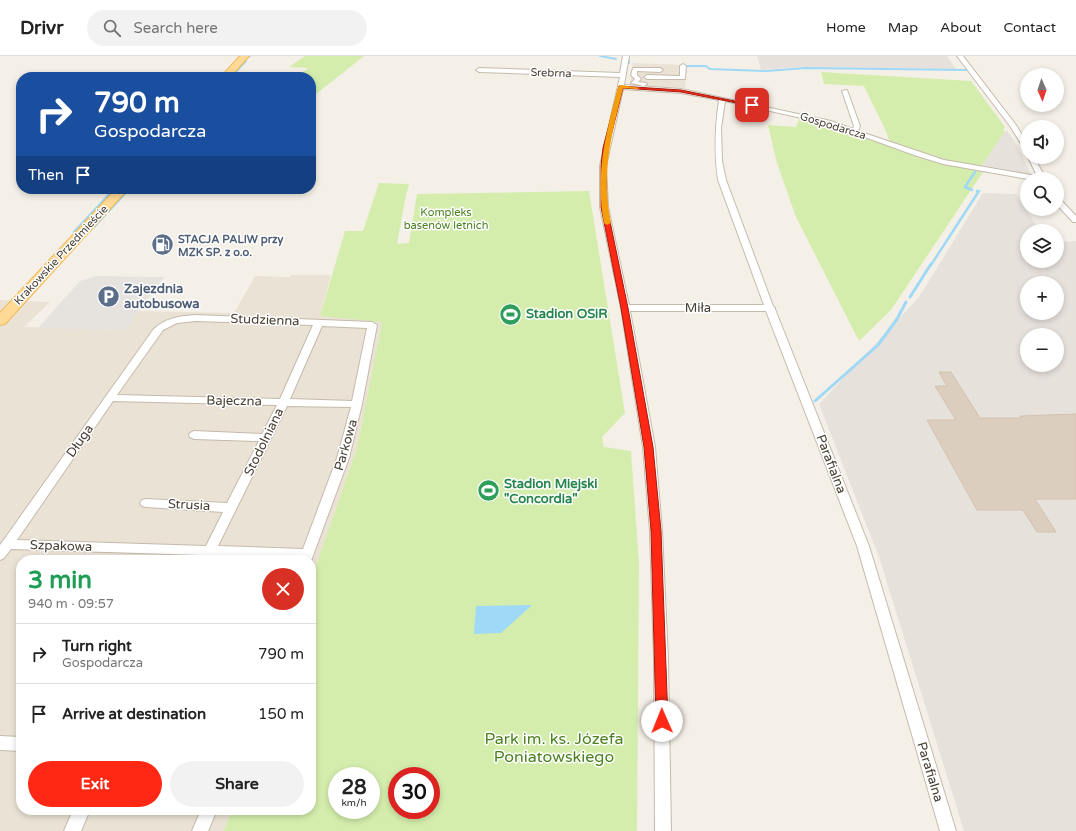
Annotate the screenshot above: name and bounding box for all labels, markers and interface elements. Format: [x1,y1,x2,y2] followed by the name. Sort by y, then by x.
[87,10,367,46] search box
[20,17,63,39] text: Drivr
[101,17,123,39] icon: search
[133,19,218,37] text: Search here
[826,19,866,36] text: Home
[888,19,918,36] text: Map
[940,19,982,36] text: About
[1004,19,1056,36] text: Contact
[530,66,572,80] street label: Srebrna
[1020,68,1064,112] north arrow
[1020,68,1064,372] map controls
[94,86,180,120] text: 790 m
[28,88,80,140] icon: right
[735,88,769,122] pin
[741,94,763,116] icon: arrive
[798,110,868,142] street label: Gospodarcza
[94,120,206,142] text: Gospodarcza
[1020,120,1064,164] button: sound
[72,164,94,186] icon: arrive
[28,166,64,184] text: Then
[1020,172,1064,216] button: search
[11,203,111,307] street label: Krakowskie Przedmieście
[404,206,488,232] park label: Kompleks basenów letnich
[1020,224,1064,268] button: layers
[150,232,176,258] fuel station icon: STACJA PALIW przy MZK SP. z o.o.
[178,233,283,259] place label: STACJA PALIW przy MZK SP. z o.o.
[1020,276,1064,320] button: +
[124,281,200,312] place label: Zajezdnia autobusowa
[96,283,122,309] parking icon: Zajezdnia autobusowa
[685,300,711,316] street label: Miła
[498,301,524,327] sports icon: Stadion OSiR
[526,306,607,322] place label: Stadion OSiR
[230,311,300,329] street label: Studzienna
[1020,328,1064,372] button: −
[206,393,262,409] street label: Bajeczna
[241,405,287,479] street label: Stodolniana
[331,417,361,473] street label: Parkowa
[63,421,97,461] street label: Długa
[812,432,850,496] street label: Parafialna
[504,476,598,507] place label: Stadion Miejski "Concordia"
[475,478,501,504] sports icon: Stadion Miejski "Concordia"
[167,496,211,514] street label: Strusia
[30,537,92,555] street label: Szpakowa
[28,566,92,595] text: 3 min
[262,568,304,610] button: close
[28,596,114,612] text: 940 m · 09:57
[62,637,132,655] text: Turn right
[28,643,50,665] icon: right
[258,645,304,663] text: 790 m
[62,655,143,671] text: Gospodarcza
[641,700,683,742] position arrow
[28,703,50,725] icon: arrive
[62,705,206,723] text: Arrive at destination
[258,705,304,723] text: 150 m
[484,729,624,767] park label: Park im. ks. Józefa Poniatowskiego
[913,740,947,804] street label: Parafialna
[28,761,162,807] button: Exit
[170,761,304,807] button: Share
[388,767,440,819] speed limit sign: 30
[341,776,367,800] text: 28
[341,797,367,809] text: km/h

